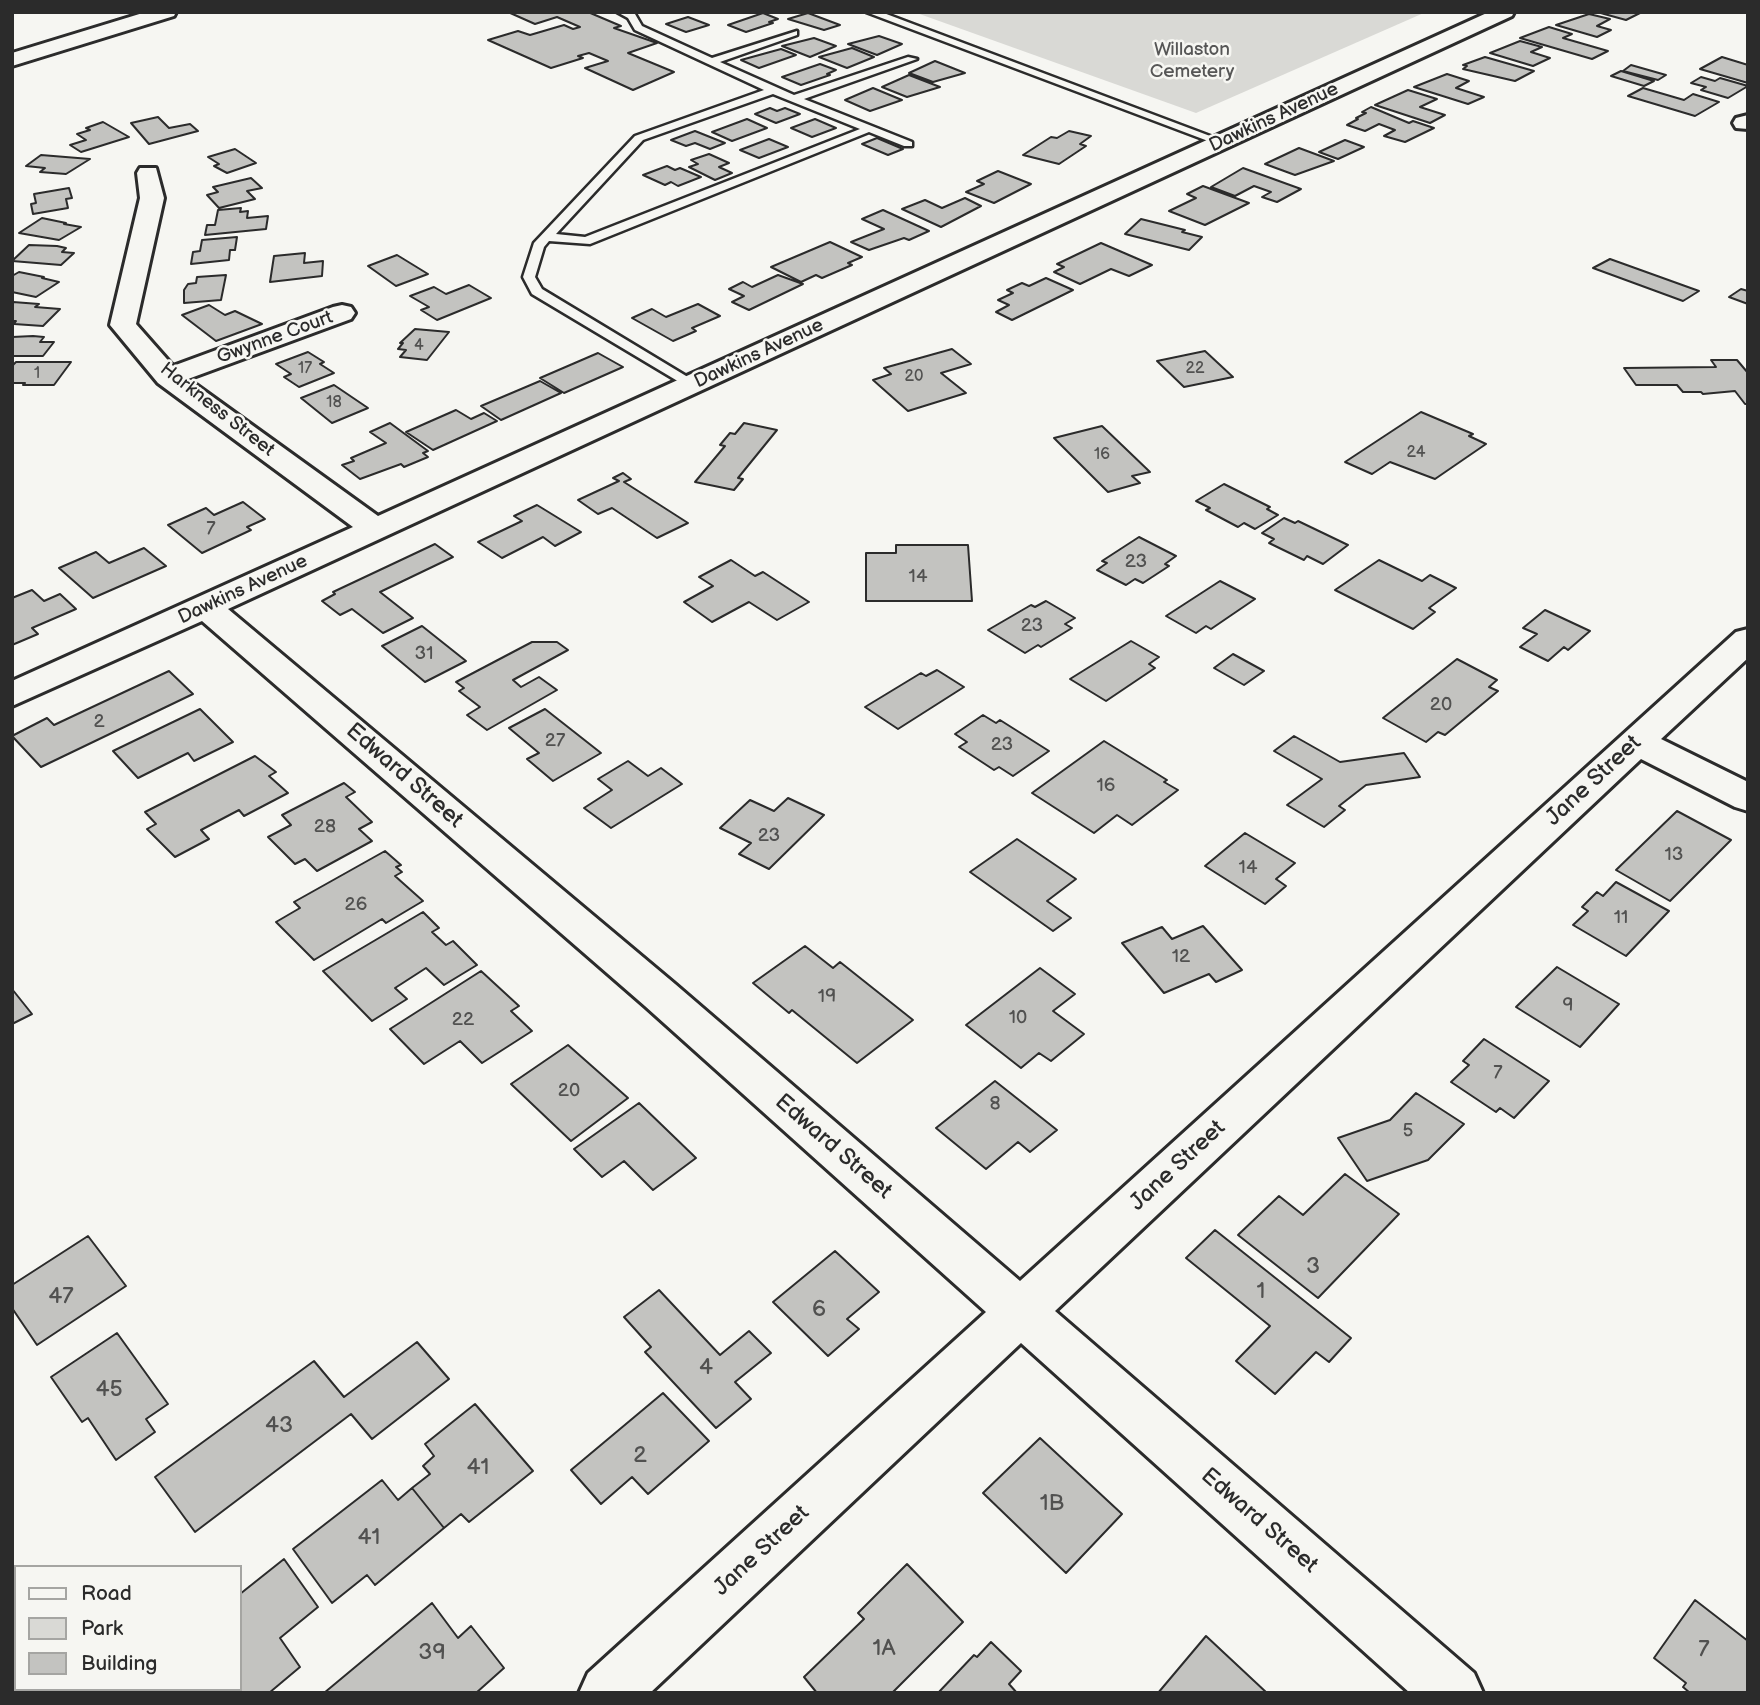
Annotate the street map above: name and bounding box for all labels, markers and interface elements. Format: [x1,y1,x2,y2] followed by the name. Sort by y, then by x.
[1150,39,1234,83] park label: Willaston Cemetery
[1206,78,1342,158] street label: Dawkins Avenue
[214,306,336,370] street label: Gwynne Court
[691,314,827,394] street label: Dawkins Avenue
[414,336,424,356] house number: 4
[155,358,279,462] street label: Harkness Street
[298,359,312,379] house number: 17
[1186,359,1204,379] house number: 22
[34,364,40,384] house number: 1
[905,367,923,387] house number: 20
[326,393,342,413] house number: 18
[1407,443,1425,463] house number: 24
[1094,445,1110,465] house number: 16
[206,518,216,540] house number: 7
[175,550,311,630] street label: Dawkins Avenue
[1125,551,1147,573] house number: 23
[909,566,927,588] house number: 14
[1021,615,1043,637] house number: 23
[414,643,434,665] house number: 31
[1430,694,1452,716] house number: 20
[93,711,105,733] house number: 2
[340,718,468,834] street label: Edward Street
[545,730,565,752] house number: 27
[1541,730,1647,832] street label: Jane Street
[991,734,1013,756] house number: 23
[1097,775,1115,797] house number: 16
[314,816,336,838] house number: 28
[758,825,780,847] house number: 23
[1664,844,1684,866] house number: 13
[1239,857,1257,879] house number: 14
[345,894,367,916] house number: 26
[1614,907,1628,929] house number: 11
[1172,946,1190,968] house number: 12
[818,986,836,1008] house number: 19
[1563,995,1573,1017] house number: 9
[1009,1007,1027,1029] house number: 10
[452,1009,474,1031] house number: 22
[1493,1062,1503,1084] house number: 7
[558,1080,580,1102] house number: 20
[769,1089,897,1205] street label: Edward Street
[989,1093,1001,1115] house number: 8
[1125,1115,1231,1217] street label: Jane Street
[1403,1120,1413,1142] house number: 5
[1306,1253,1320,1281] house number: 3
[1257,1278,1265,1306] house number: 1
[48,1283,74,1311] house number: 47
[812,1296,826,1324] house number: 6
[699,1354,713,1382] house number: 4
[95,1376,123,1404] house number: 45
[265,1412,293,1440] house number: 43
[633,1442,647,1470] house number: 2
[467,1454,489,1482] house number: 41
[1195,1463,1323,1579] street label: Edward Street
[1040,1490,1064,1518] house number: 1B
[709,1500,815,1602] street label: Jane Street
[358,1524,380,1552] house number: 41
[14,1565,242,1691] legend
[81,1581,132,1606] text: Road
[81,1616,123,1641] text: Park
[873,1635,895,1663] house number: 1A
[1698,1636,1710,1664] house number: 7
[418,1639,446,1667] house number: 39
[81,1651,157,1676] text: Building

